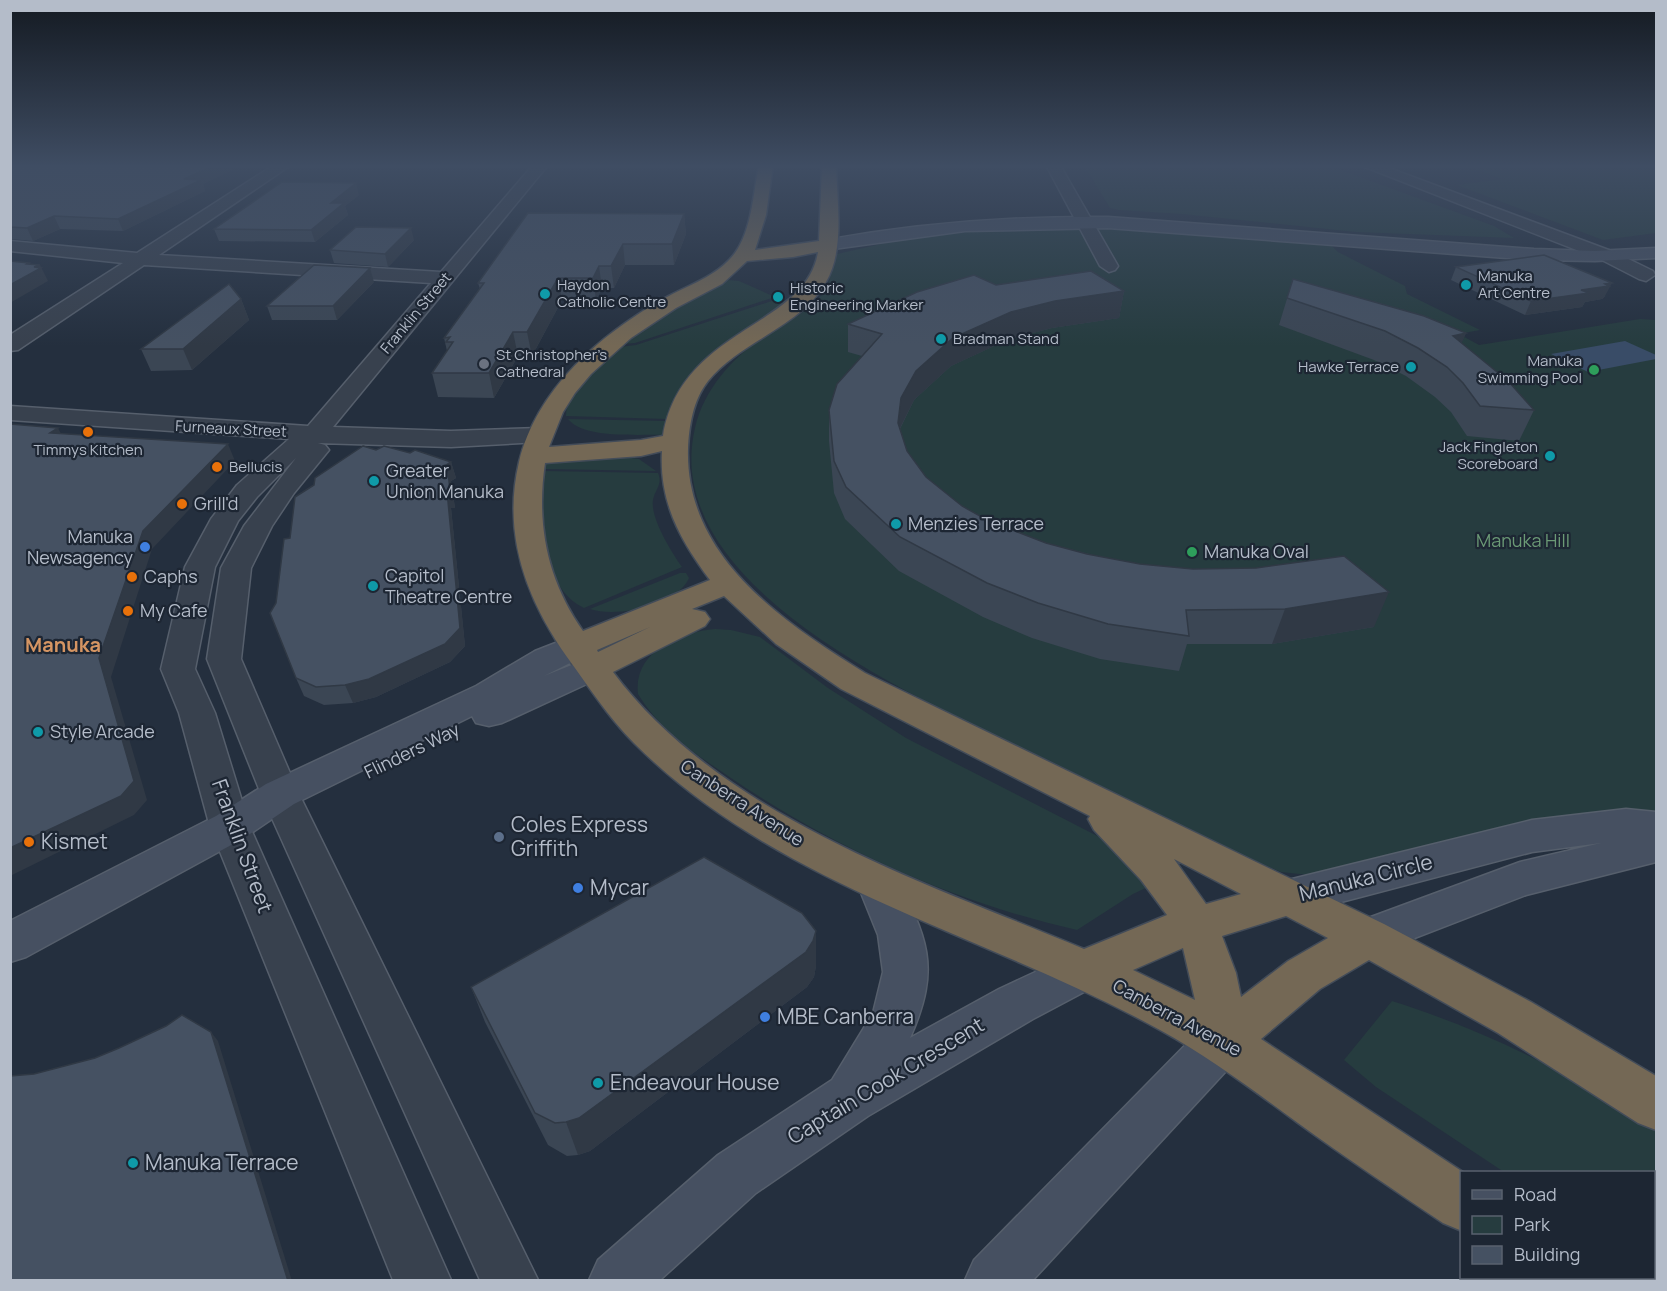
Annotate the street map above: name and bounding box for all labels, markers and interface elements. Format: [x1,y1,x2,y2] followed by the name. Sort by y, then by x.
[1478,265,1550,303] place label: Manuka Art Centre
[375,268,456,358] street label: Franklin Street
[557,274,667,312] place label: Haydon Catholic Centre
[790,277,924,315] place label: Historic Engineering Marker
[1459,278,1473,292] marker: Manuka Art Centre
[538,287,552,301] marker: Haydon Catholic Centre
[771,290,785,304] marker: Historic Engineering Marker
[953,328,1059,349] place label: Bradman Stand
[934,332,948,346] marker: Bradman Stand
[496,344,607,382] place label: St Christopher’s Cathedral
[1478,350,1582,388] place label: Manuka Swimming Pool
[1298,356,1399,377] place label: Hawke Terrace
[477,357,491,371] marker: St Christopher’s Cathedral
[1404,360,1418,374] marker: Hawke Terrace
[1587,363,1601,377] marker: Manuka Swimming Pool
[175,415,287,442] street label: Furneaux Street
[81,425,95,439] marker: Timmys Kitchen
[1439,436,1538,474] place label: Jack Fingleton Scoreboard
[33,439,143,460] place label: Timmys Kitchen
[1543,449,1557,463] marker: Jack Fingleton Scoreboard
[229,456,282,477] place label: Bellucis
[386,458,504,503] place label: Greater Union Manuka
[210,460,224,474] marker: Bellucis
[367,474,381,488] marker: Greater Union Manuka
[194,491,239,515] place label: Grill'd
[175,497,189,511] marker: Grill'd
[908,511,1044,535] place label: Menzies Terrace
[889,517,903,531] marker: Menzies Terrace
[27,524,133,569] place label: Manuka Newsagency
[1476,528,1570,552] park label: Manuka Hill
[1204,539,1309,563] place label: Manuka Oval
[138,540,152,554] marker: Manuka Newsagency
[1185,545,1199,559] marker: Manuka Oval
[385,563,512,608] place label: Capitol Theatre Centre
[144,564,198,588] place label: Caphs
[125,570,139,584] marker: Caphs
[366,579,380,593] marker: Capitol Theatre Centre
[140,598,208,622] place label: My Cafe
[121,604,135,618] marker: My Cafe
[25,631,101,658] district label: Manuka
[360,716,464,784] street label: Flinders Way
[50,719,155,743] place label: Style Arcade
[31,725,45,739] marker: Style Arcade
[676,753,809,851] street label: Canberra Avenue
[206,775,280,916] street label: Franklin Street
[511,810,648,862] place label: Coles Express Griffith
[41,827,108,855] place label: Kismet
[492,830,506,844] marker: Coles Express Griffith
[22,835,36,849] marker: Kismet
[1296,847,1435,907] street label: Manuka Circle
[590,873,650,901] place label: Mycar
[571,881,585,895] marker: Mycar
[1109,973,1246,1061] street label: Canberra Avenue
[777,1002,914,1030] place label: MBE Canberra
[758,1010,772,1024] marker: MBE Canberra
[782,1010,989,1150] street label: Captain Cook Crescent
[610,1068,780,1096] place label: Endeavour House
[591,1076,605,1090] marker: Endeavour House
[145,1148,299,1176] place label: Manuka Terrace
[126,1156,140,1170] marker: Manuka Terrace
[1460,1171,1655,1279] legend
[1514,1182,1557,1206] text: Road
[1514,1212,1551,1236] text: Park
[1514,1242,1580,1266] text: Building

